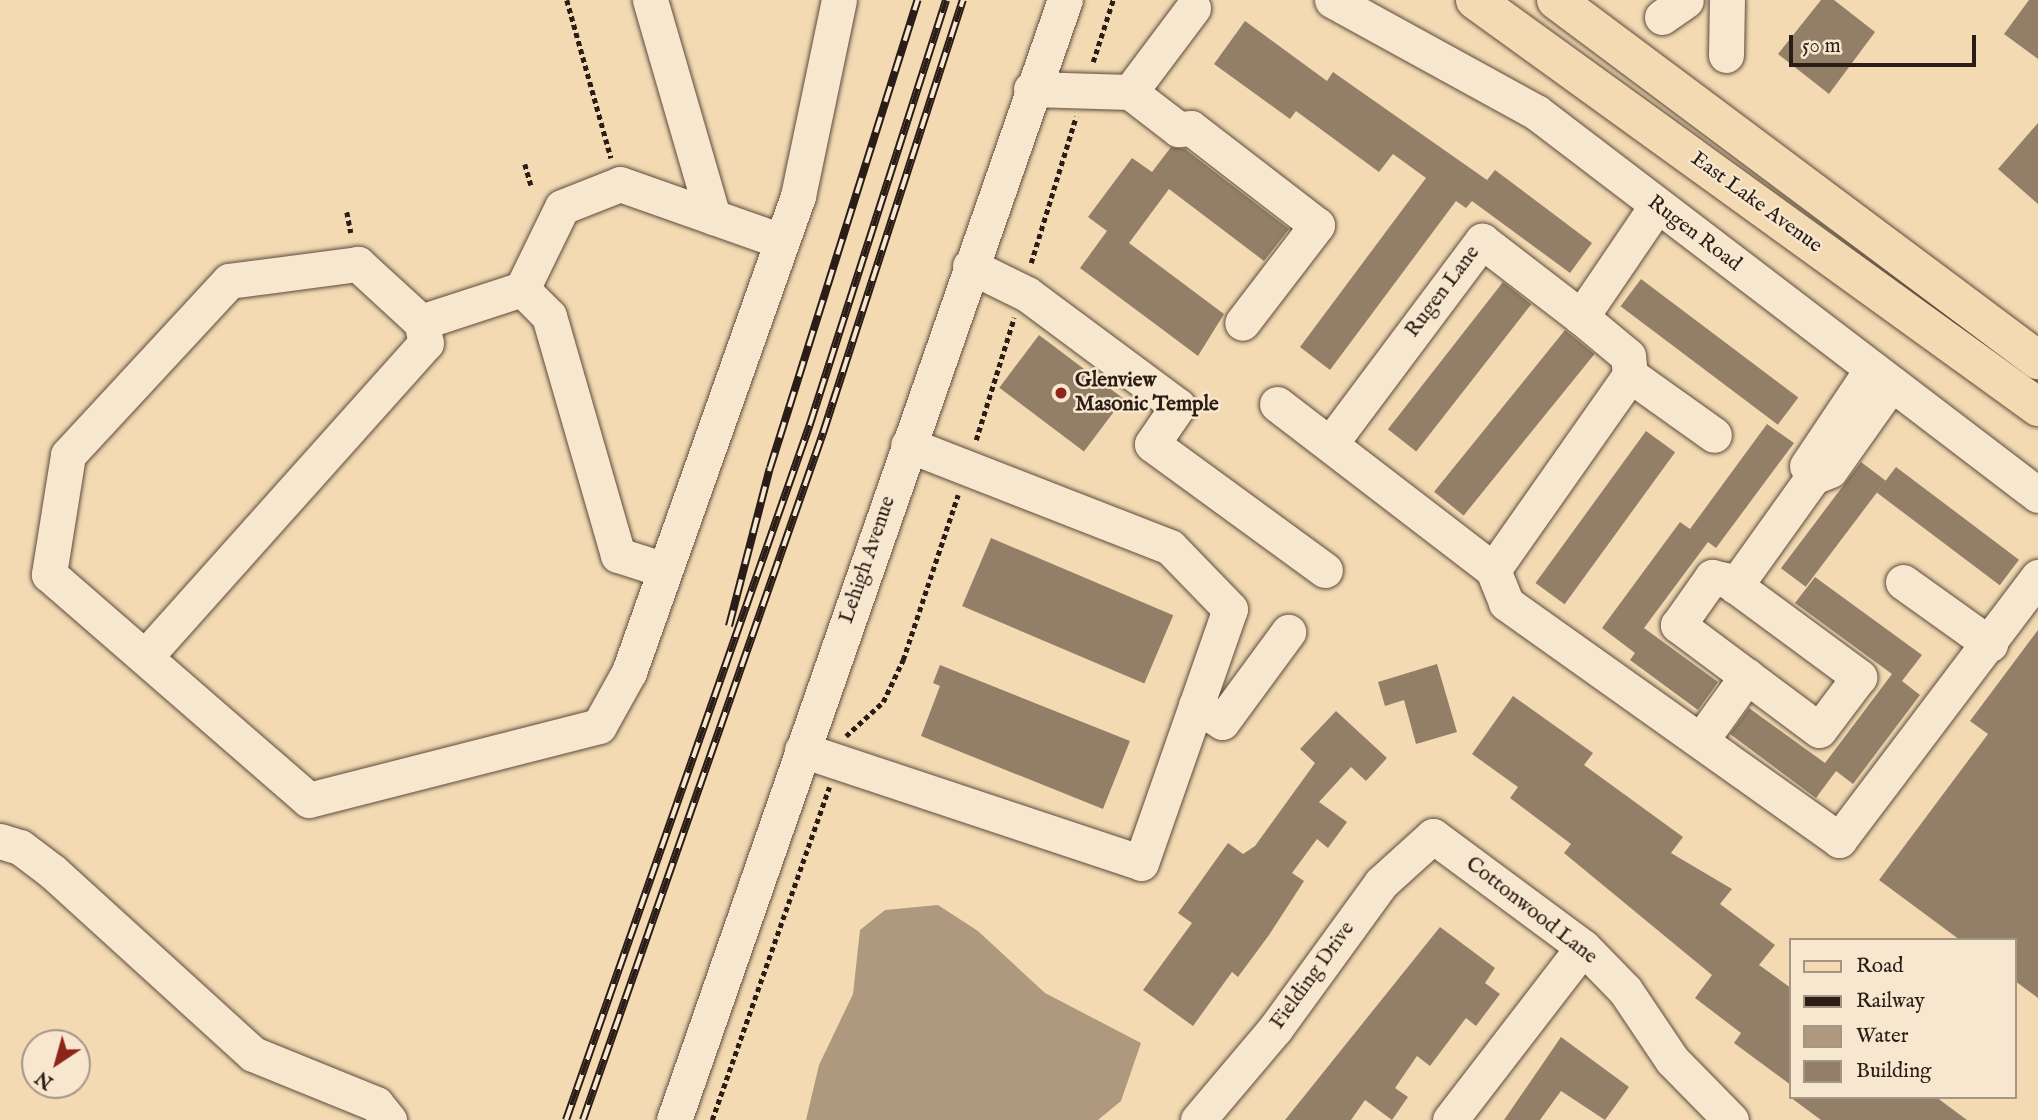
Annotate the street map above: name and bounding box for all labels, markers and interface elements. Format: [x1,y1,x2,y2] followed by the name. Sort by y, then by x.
[1793,21,1980,65] scale bar
[1802,33,1841,60] text: 50 m
[1685,147,1827,259] street label: East Lake Avenue
[1642,191,1746,277] street label: Rugen Road
[1400,241,1486,343] street label: Rugen Lane
[1075,368,1219,418] place label: Glenview Masonic Temple
[1053,385,1069,401] marker: Glenview Masonic Temple
[834,493,902,627] street label: Lehigh Avenue
[1460,852,1602,970] street label: Cottonwood Lane
[1265,917,1361,1035] street label: Fielding Drive
[1790,938,2017,1099] legend
[1856,953,1903,980] text: Road
[1856,988,1925,1015] text: Railway
[1856,1023,1908,1050] text: Water
[21,1029,91,1099] north arrow
[1856,1058,1931,1085] text: Building
[31,1065,59,1094] text: N

